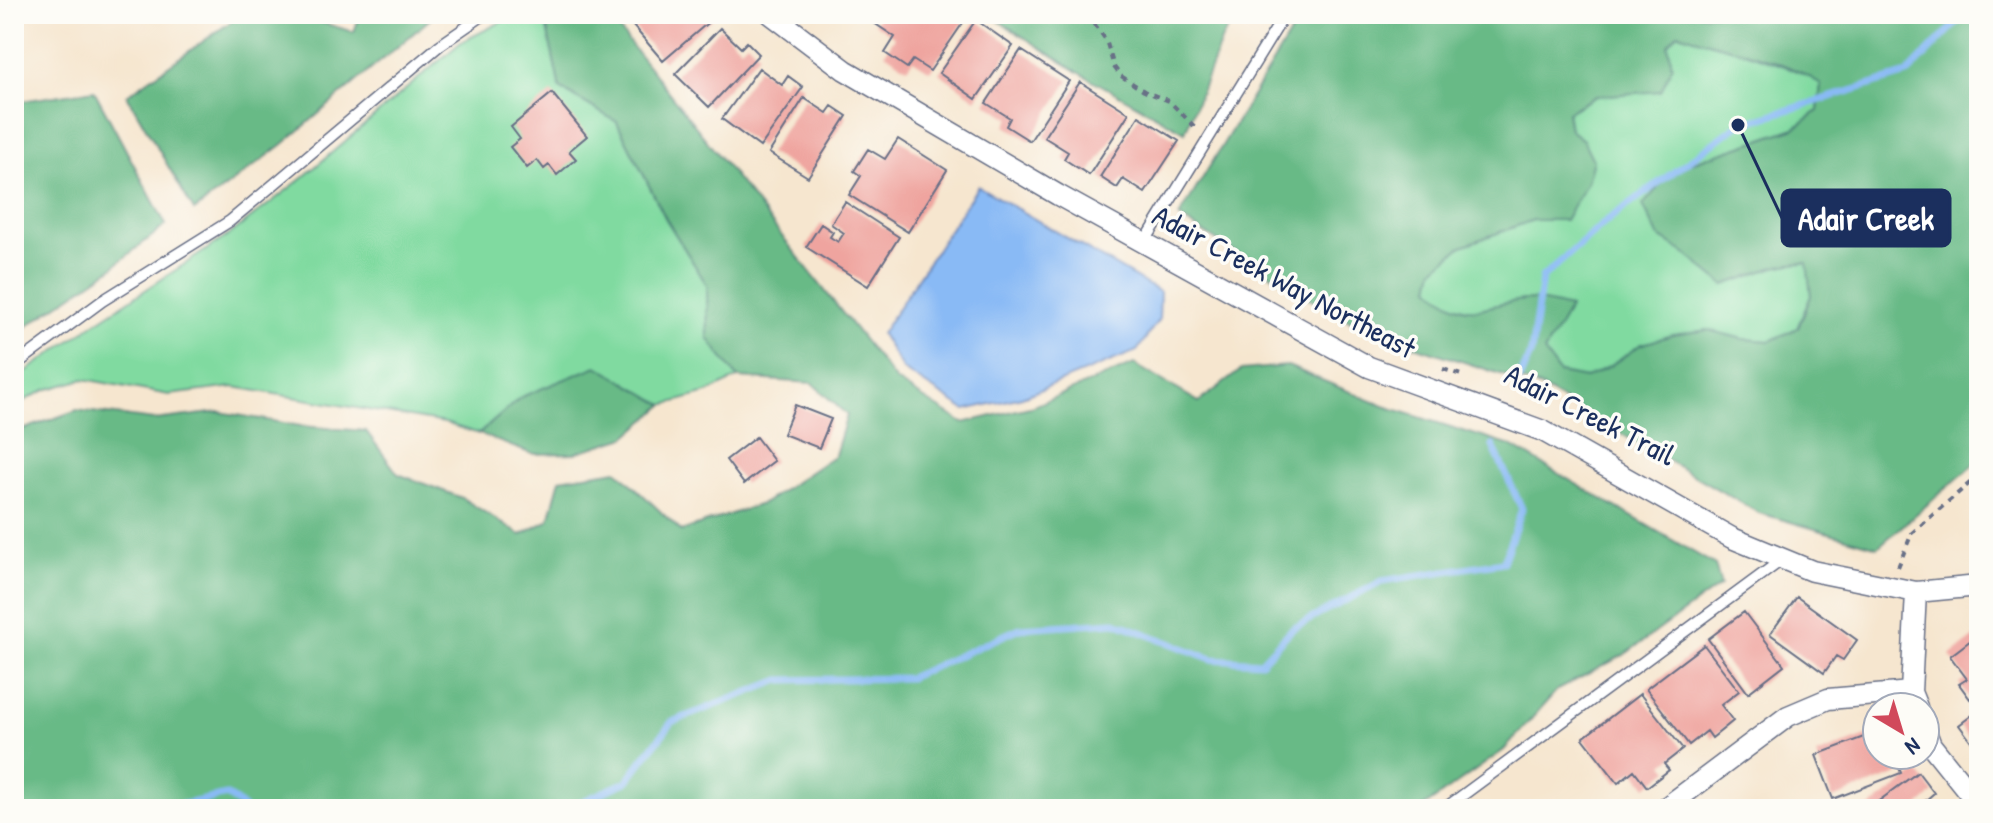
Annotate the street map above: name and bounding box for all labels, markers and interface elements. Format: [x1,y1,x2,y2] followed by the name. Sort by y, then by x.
[1782,190,1950,246] callout: Adair Creek
[1146,195,1424,368] street label: Adair Creek Way Northeast
[1798,197,1935,240] text: Adair Creek
[1498,354,1683,474] street label: Adair Creek Trail
[1861,691,1941,771] north arrow
[1899,731,1927,762] text: N

